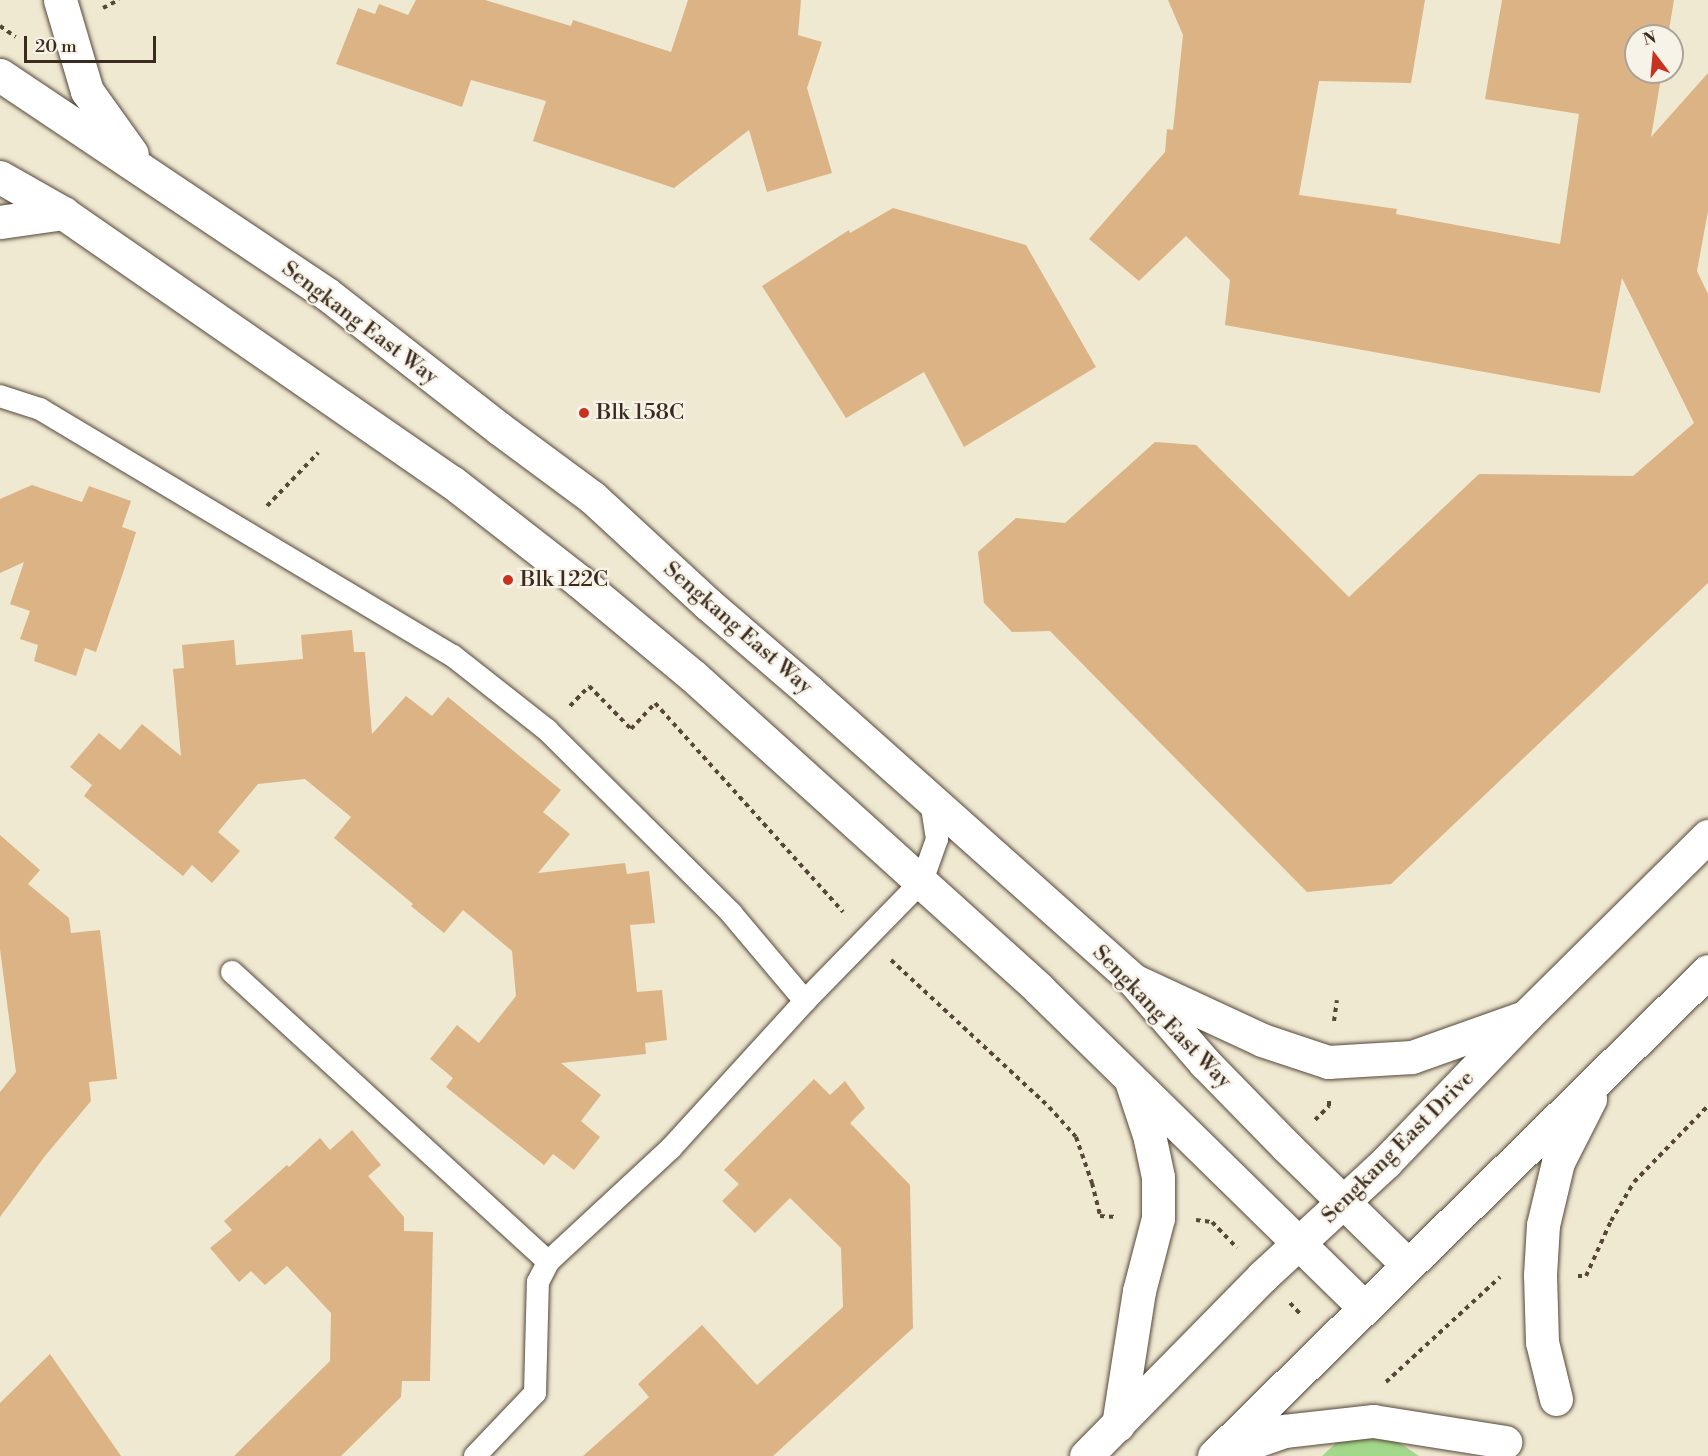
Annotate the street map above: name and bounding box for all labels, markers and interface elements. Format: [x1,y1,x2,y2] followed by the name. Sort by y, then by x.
[27,24,159,62] scale bar
[1624,24,1684,84] north arrow
[1641,27,1658,50] text: N
[35,35,77,58] text: 20 m
[276,256,444,390] street label: Sengkang East Way
[596,400,684,426] place label: Blk 158C
[577,406,591,420] marker: Blk 158C
[658,556,818,700] street label: Sengkang East Way
[520,567,608,593] place label: Blk 122C
[501,573,515,587] marker: Blk 122C
[1087,940,1237,1094] street label: Sengkang East Way
[1316,1065,1480,1229] street label: Sengkang East Drive

